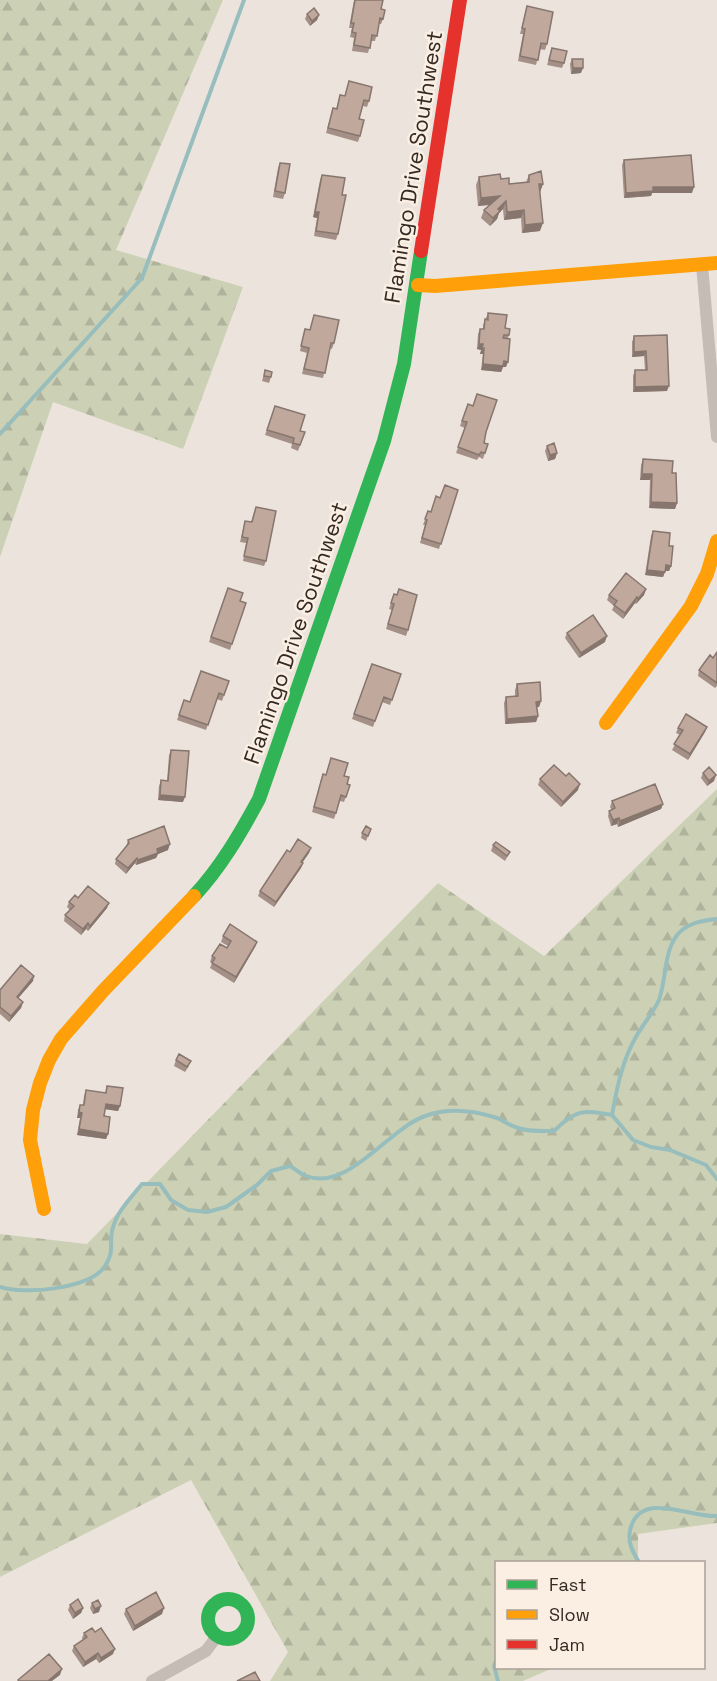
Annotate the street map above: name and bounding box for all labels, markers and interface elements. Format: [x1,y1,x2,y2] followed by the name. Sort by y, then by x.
[378,29,448,305] street label: Flamingo Drive Southwest
[237,498,353,768] street label: Flamingo Drive Southwest
[495,1561,705,1669] legend
[549,1573,586,1596] text: Fast
[549,1603,590,1626] text: Slow
[549,1633,585,1656] text: Jam

